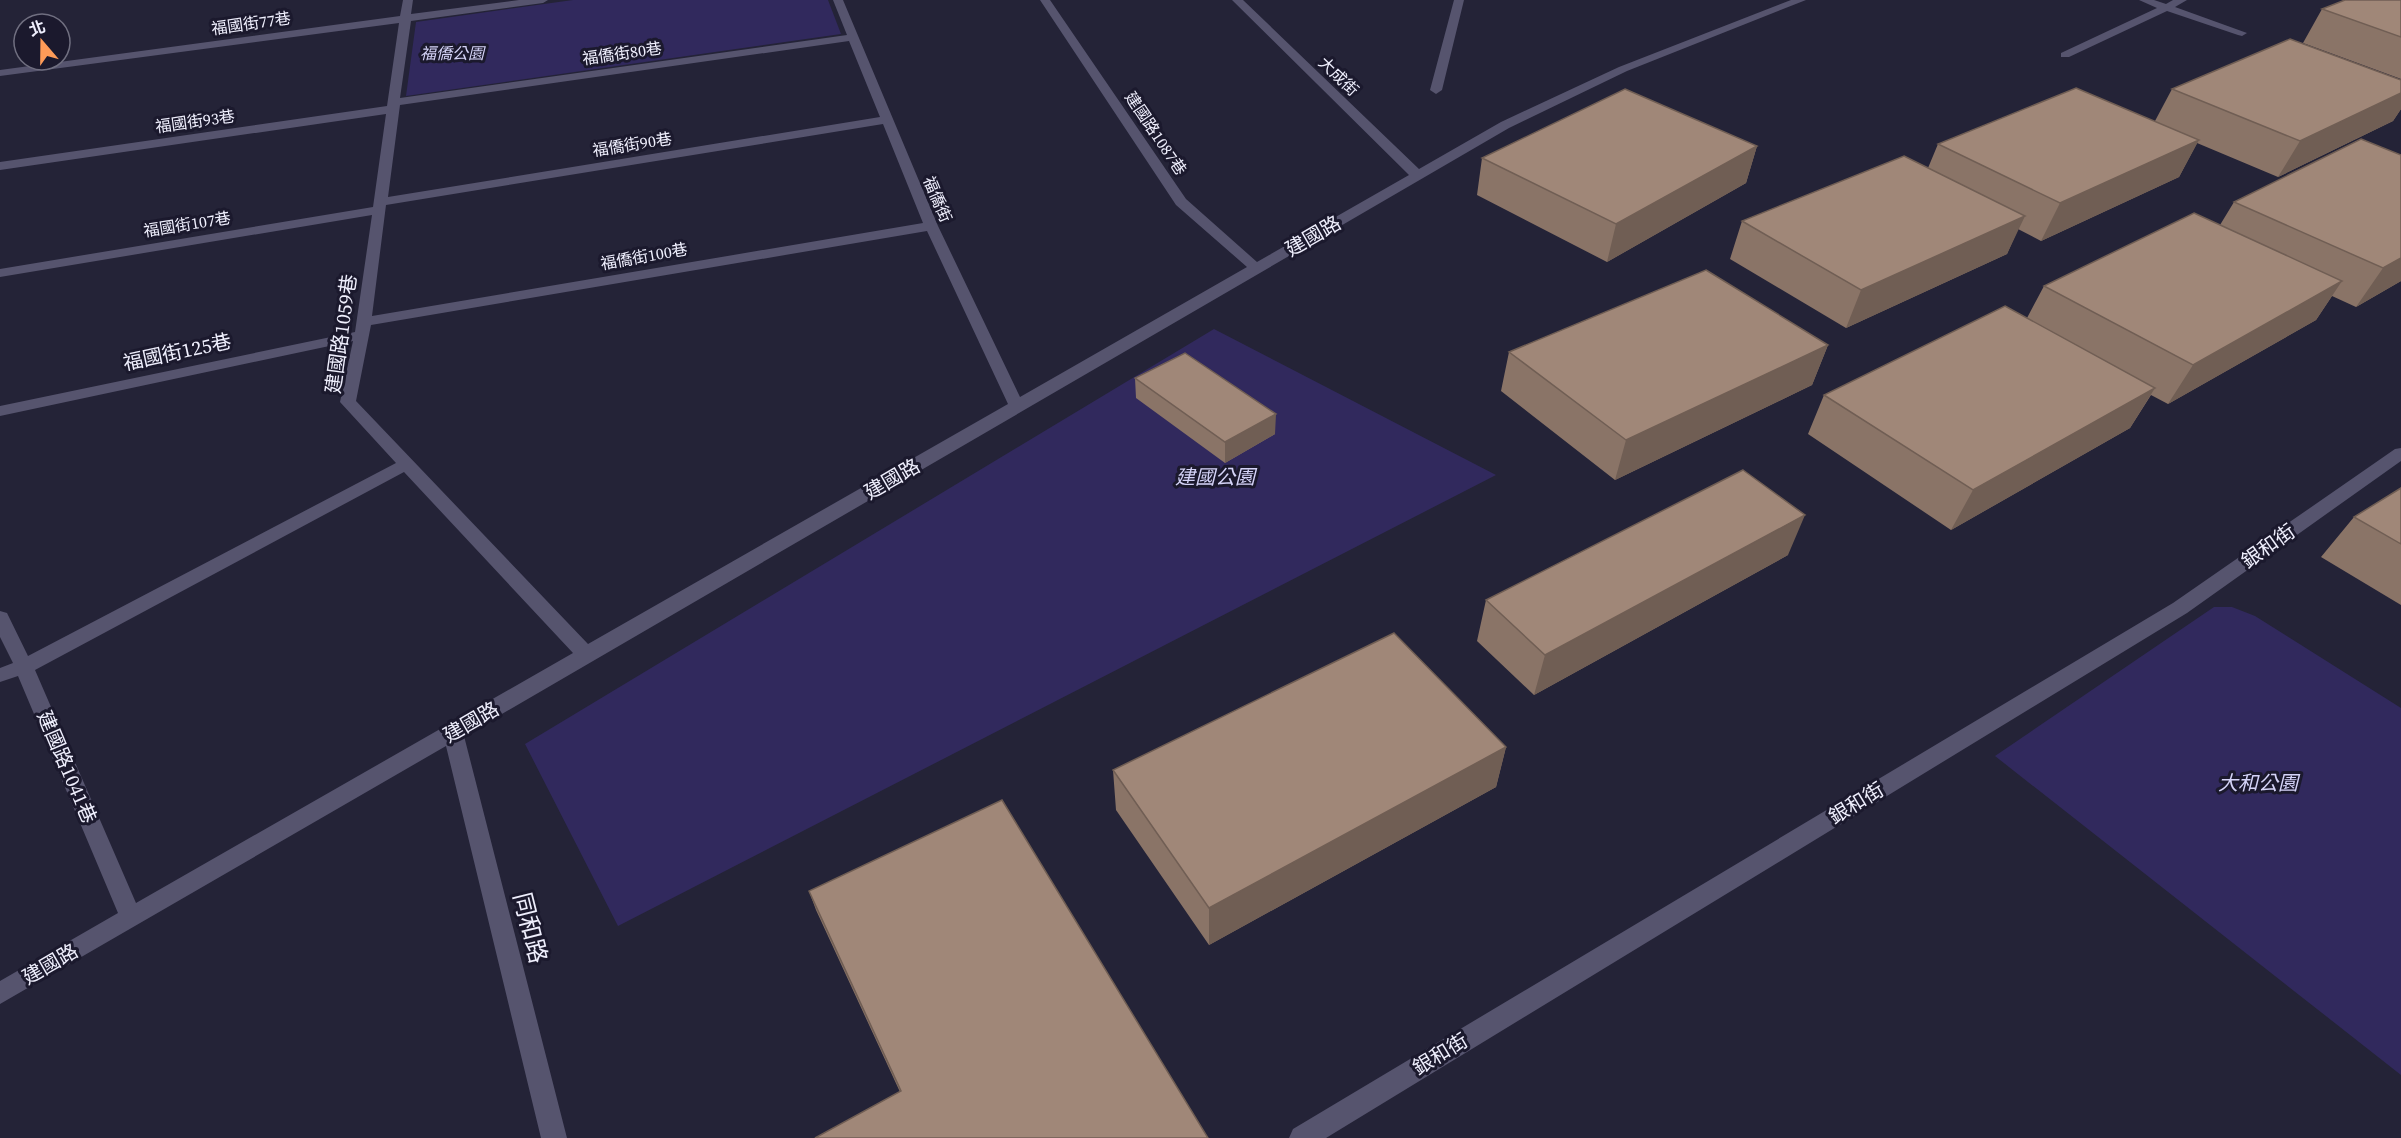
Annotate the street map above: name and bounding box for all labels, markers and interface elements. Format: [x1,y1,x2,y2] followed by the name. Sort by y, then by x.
[210,7,292,39] street label: 福國街77巷
[12,12,72,72] north arrow
[26,15,48,41] text: 北
[581,37,663,69] street label: 福僑街80巷
[420,42,486,64] park label: 福僑公園
[1314,51,1364,101] street label: 大成街
[1120,87,1192,179] street label: 建國路1087巷
[154,105,236,137] street label: 福國街93巷
[591,127,673,161] street label: 福僑街90巷
[918,173,958,225] street label: 福僑街
[142,206,232,242] street label: 福國街107巷
[1280,209,1346,263] street label: 建國路
[599,238,689,274] street label: 福僑街100巷
[319,273,363,395] street label: 建國路1059巷
[120,327,234,377] street label: 福國街125巷
[859,452,925,506] street label: 建國路
[1175,463,1258,491] park label: 建國公園
[2235,517,2301,575] street label: 銀和街
[438,695,504,749] street label: 建國路
[31,706,103,828] street label: 建國路1041巷
[2218,769,2301,797] park label: 大和公園
[1823,776,1889,830] street label: 銀和街
[506,889,555,967] street label: 同和路
[17,937,83,991] street label: 建國路
[1407,1027,1473,1081] street label: 銀和街

